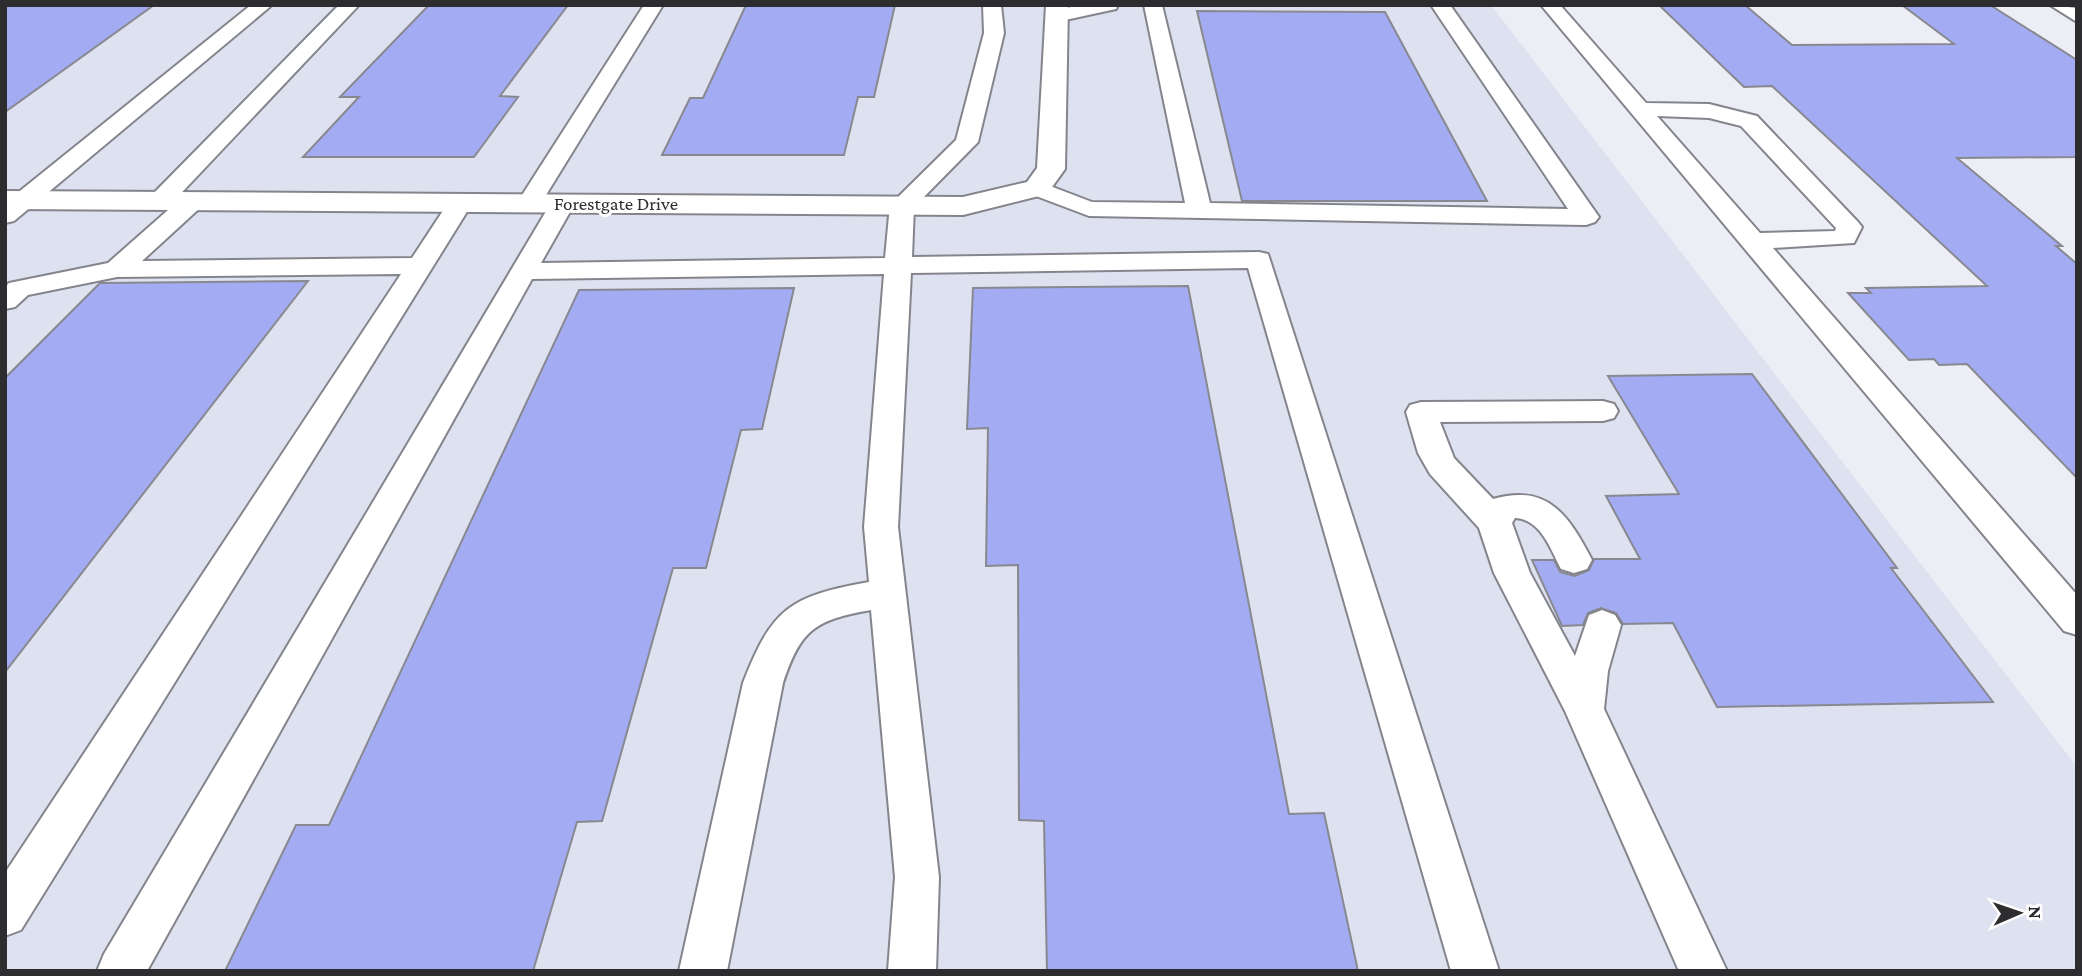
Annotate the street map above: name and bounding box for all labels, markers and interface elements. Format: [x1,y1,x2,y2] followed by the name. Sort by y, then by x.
[554,193,678,214] street label: Forestgate Drive
[1984,878,2054,948] north arrow
[2025,906,2046,919] text: N

